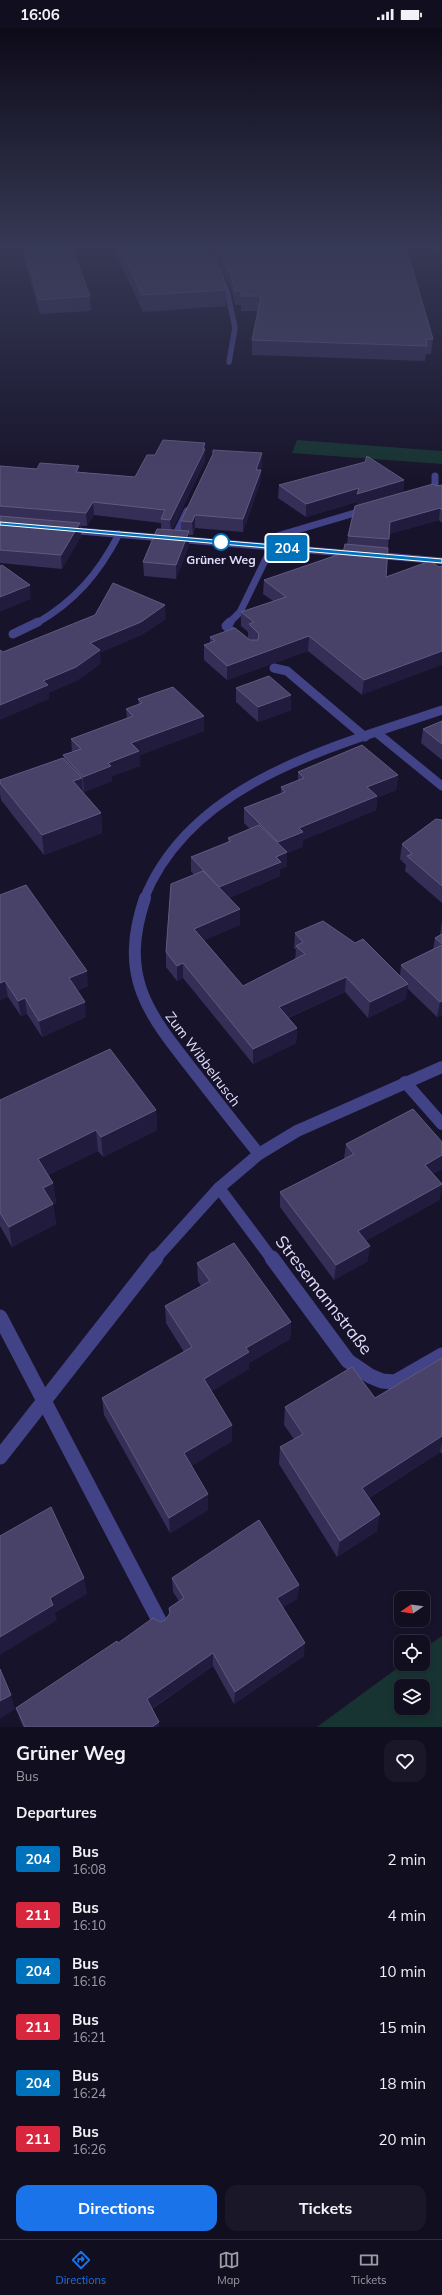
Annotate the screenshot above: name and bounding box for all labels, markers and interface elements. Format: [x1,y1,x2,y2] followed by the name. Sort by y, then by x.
[20,5,60,24] text: 16:06
[212,533,230,551] marker: Grüner Weg
[264,535,310,561] line badge: 204
[274,539,300,557] text: 204
[186,552,256,567] place label: Grüner Weg
[161,1008,245,1110] street label: Zum Wibbelrusch
[271,1231,377,1358] street label: Stresemannstraße
[394,1591,430,1627] north arrow
[394,1591,430,1715] map controls
[394,1635,430,1671] button: locate
[394,1679,430,1715] button: layers
[384,1740,426,1782] button: heart
[16,1741,126,1765] text: Grüner Weg
[16,1768,39,1784] text: Bus
[16,1803,97,1822] text: Departures
[72,1842,99,1861] text: Bus
[25,1850,51,1868] text: 204
[388,1850,426,1869] text: 2 min
[72,1861,106,1877] text: 16:08
[72,1898,99,1917] text: Bus
[25,1906,51,1924] text: 211
[388,1906,426,1925] text: 4 min
[72,1917,106,1933] text: 16:10
[72,1954,99,1973] text: Bus
[25,1962,51,1980] text: 204
[379,1962,426,1981] text: 10 min
[72,1973,106,1989] text: 16:16
[72,2010,99,2029] text: Bus
[25,2018,51,2036] text: 211
[379,2018,426,2037] text: 15 min
[72,2029,106,2045] text: 16:21
[72,2066,99,2085] text: Bus
[25,2074,51,2092] text: 204
[379,2074,426,2093] text: 18 min
[72,2085,106,2101] text: 16:24
[72,2122,99,2141] text: Bus
[25,2130,51,2148] text: 211
[379,2130,426,2149] text: 20 min
[72,2141,106,2157] text: 16:26
[16,2185,217,2231] button: Directions
[225,2185,426,2231] button: Tickets
[55,2249,106,2287] tab: Directions
[217,2249,240,2287] tab: Map
[351,2249,386,2287] tab: Tickets

